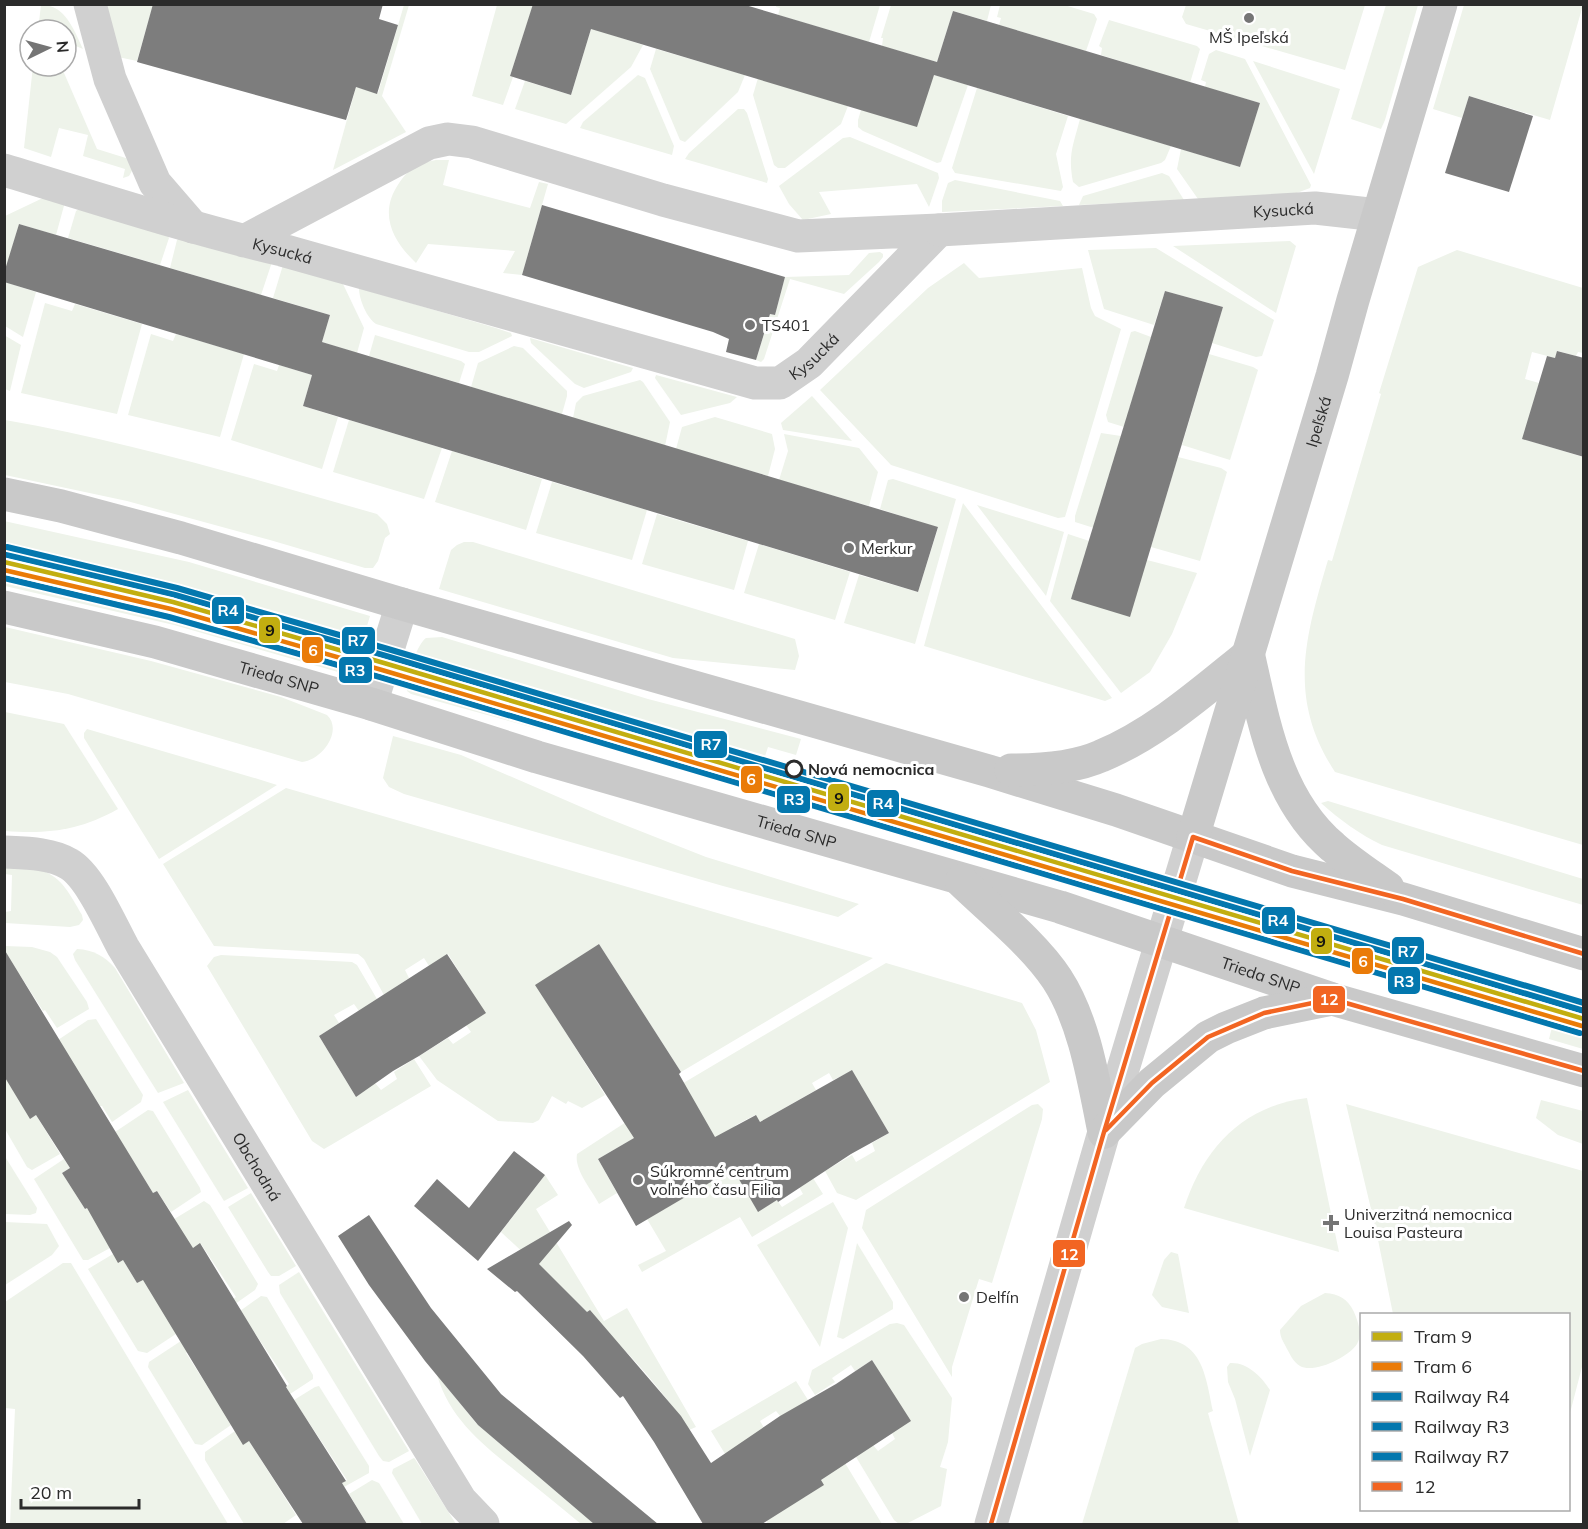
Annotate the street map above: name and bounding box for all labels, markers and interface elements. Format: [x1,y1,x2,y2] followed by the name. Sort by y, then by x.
[1242,11,1256,25] marker: MŠ Ipeľská
[18,18,78,78] north arrow
[1209,27,1289,47] place label: MŠ Ipeľská
[52,40,73,54] text: N
[1252,198,1314,222] street label: Kysucká
[251,233,315,268] street label: Kysucká
[762,315,810,335] place label: TS401
[743,318,757,332] marker: TS401
[785,328,843,384] street label: Kysucká
[1301,394,1335,449] street label: Ipeľská
[861,538,913,558] place label: Merkur
[842,541,856,555] marker: Merkur
[211,596,245,625] line badge: R4
[218,600,239,620] text: R4
[258,616,281,644] line badge: 9
[265,620,275,640] text: 9
[341,626,376,655] line badge: R7
[348,630,368,650] text: R7
[301,636,324,664] line badge: 6
[308,640,318,660] text: 6
[338,656,373,684] line badge: R3
[237,657,321,699] street label: Trieda SNP
[345,660,365,680] text: R3
[693,730,728,759] line badge: R7
[701,734,721,754] text: R7
[808,759,935,779] place label: Nová nemocnica
[785,760,803,778] marker: Nová nemocnica
[740,765,763,794] line badge: 6
[746,769,756,789] text: 6
[827,783,850,812] line badge: 9
[776,785,811,814] line badge: R3
[834,788,844,808] text: 9
[784,789,804,809] text: R3
[866,789,900,818] line badge: R4
[873,793,894,813] text: R4
[754,810,839,852] street label: Trieda SNP
[1261,906,1296,935] line badge: R4
[1268,910,1289,930] text: R4
[1310,927,1333,955] line badge: 9
[1316,931,1326,951] text: 9
[1391,936,1425,965] line badge: R7
[1398,941,1418,961] text: R7
[1351,947,1374,975] line badge: 6
[1358,951,1368,971] text: 6
[1218,952,1303,998] street label: Trieda SNP
[1387,966,1421,995] line badge: R3
[1394,971,1414,991] text: R3
[1312,985,1346,1014] line badge: 12
[1319,989,1339,1009] text: 12
[228,1129,286,1205] street label: Obchodná
[650,1161,789,1199] place label: Súkromné centrum voľného času Filia
[631,1173,645,1187] marker: Súkromné centrum voľného času Filia
[1344,1204,1512,1242] place label: Univerzitná nemocnica Louisa Pasteura
[1322,1214,1340,1232] marker: Univerzitná nemocnica Louisa Pasteura
[1052,1239,1086,1268] line badge: 12
[1059,1244,1079,1264] text: 12
[976,1287,1019,1307] place label: Delfín
[957,1290,971,1304] marker: Delfín
[1360,1313,1570,1511] legend
[1414,1325,1472,1348] text: Tram 9
[1414,1355,1472,1378] text: Tram 6
[1414,1385,1510,1408] text: Railway R4
[1414,1415,1509,1438] text: Railway R3
[1414,1445,1509,1468] text: Railway R7
[21,1472,140,1510] scale bar
[1414,1475,1436,1498] text: 12
[30,1481,72,1504] text: 20 m

